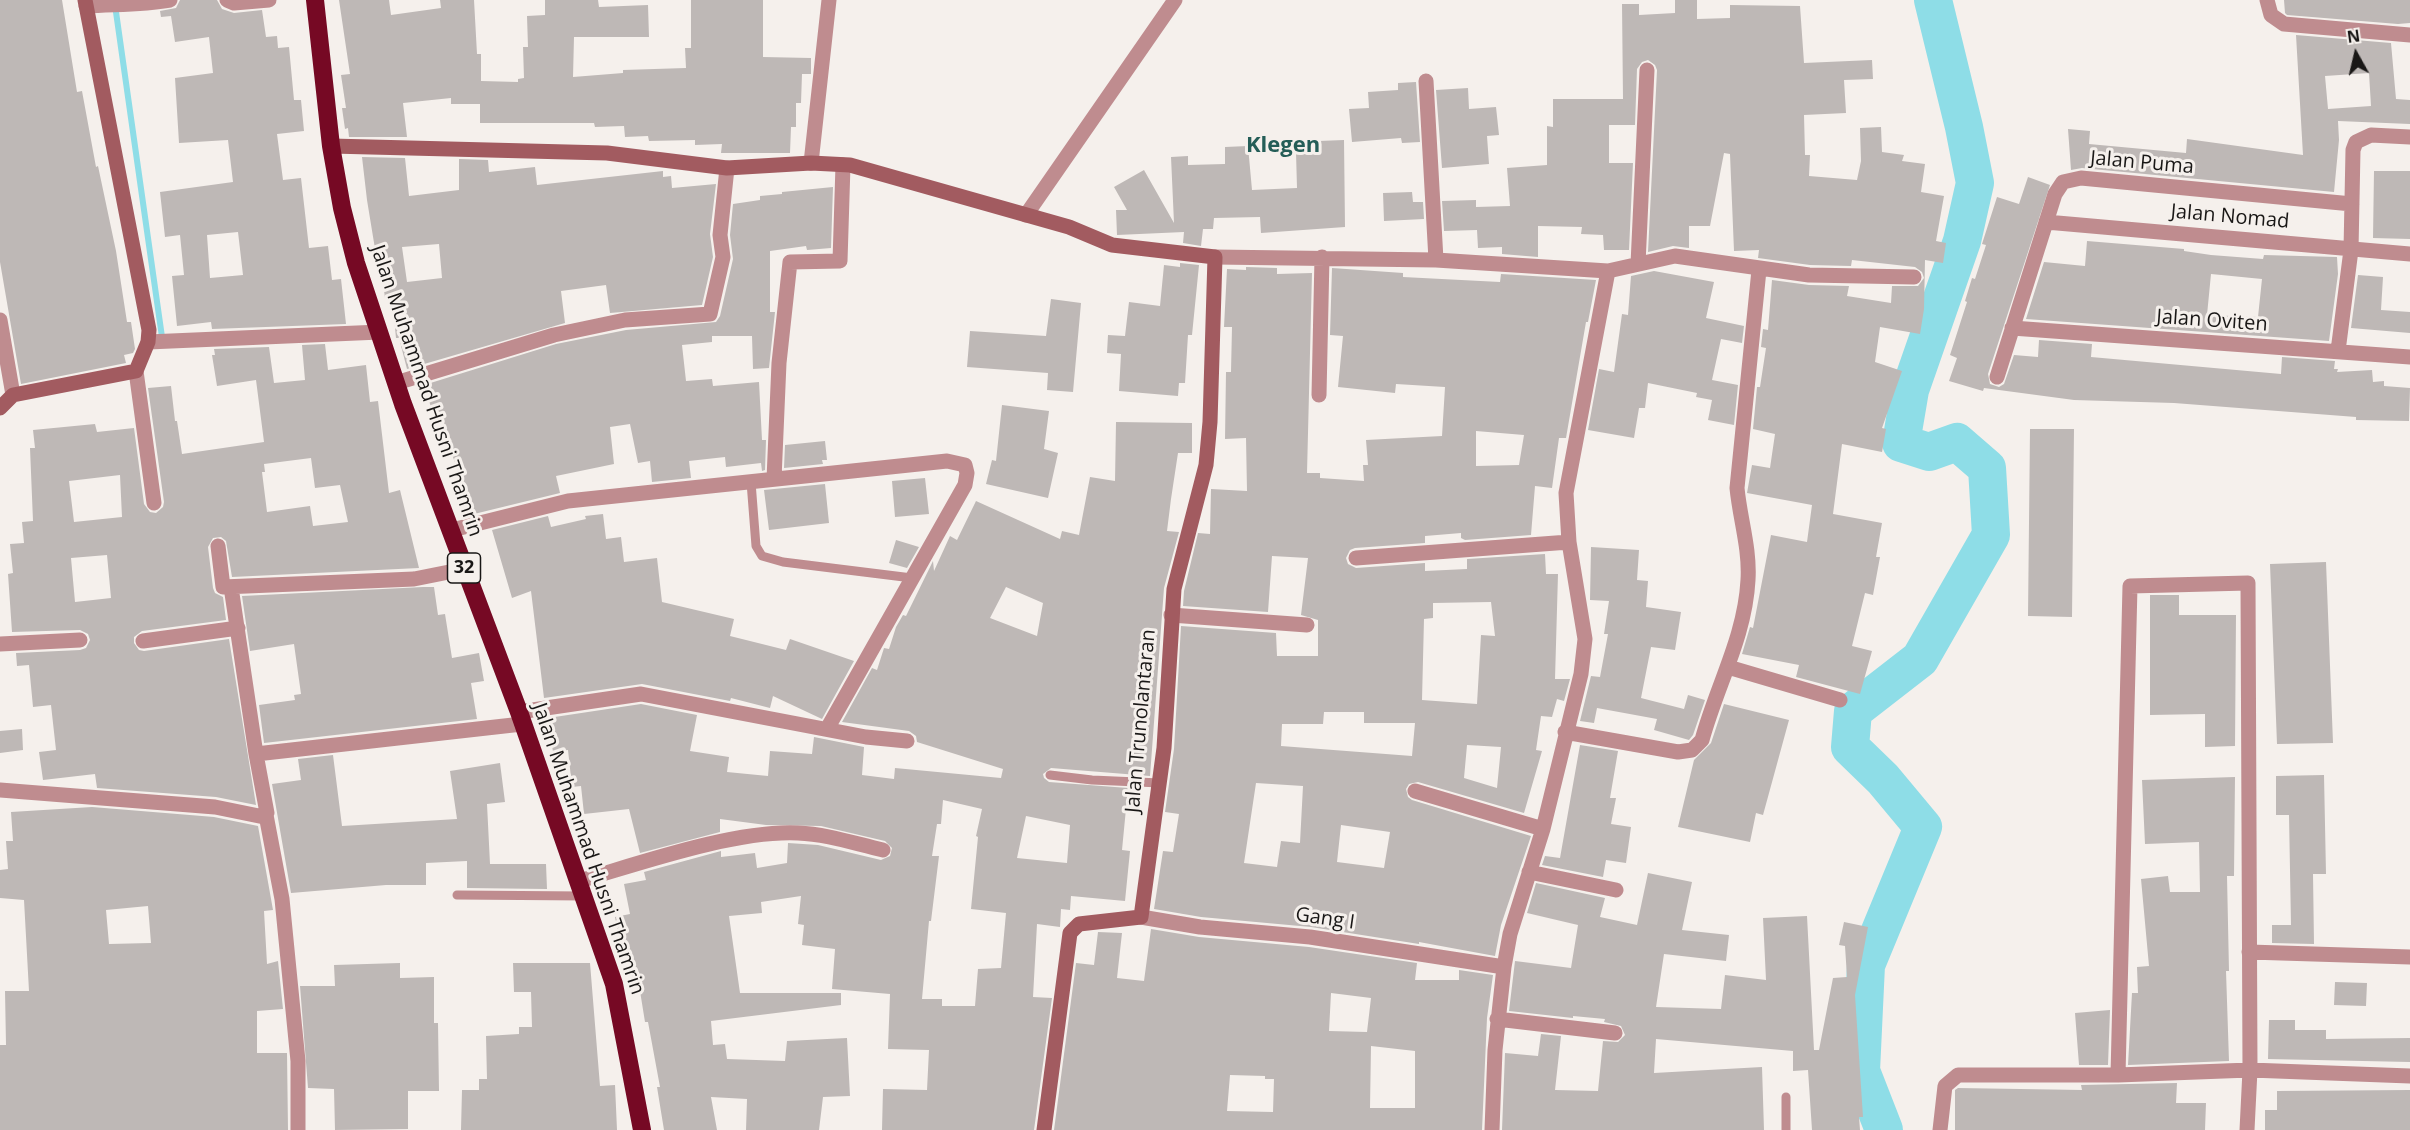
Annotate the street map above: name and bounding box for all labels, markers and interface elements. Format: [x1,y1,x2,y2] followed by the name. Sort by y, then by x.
[2326,24,2386,84] north arrow
[2346,24,2361,48] text: N
[1246,133,1320,159] district label: Klegen
[2089,147,2195,179] street label: Jalan Puma
[2170,200,2290,234] street label: Jalan Nomad
[365,242,487,540] street label: Jalan Muhammad Husni Thamrin
[2156,305,2268,337] street label: Jalan Oviten
[448,553,480,583] road number: 32
[1121,628,1161,814] street label: Jalan Trunolantaran
[527,700,649,998] street label: Jalan Muhammad Husni Thamrin
[1294,903,1356,935] street label: Gang I

